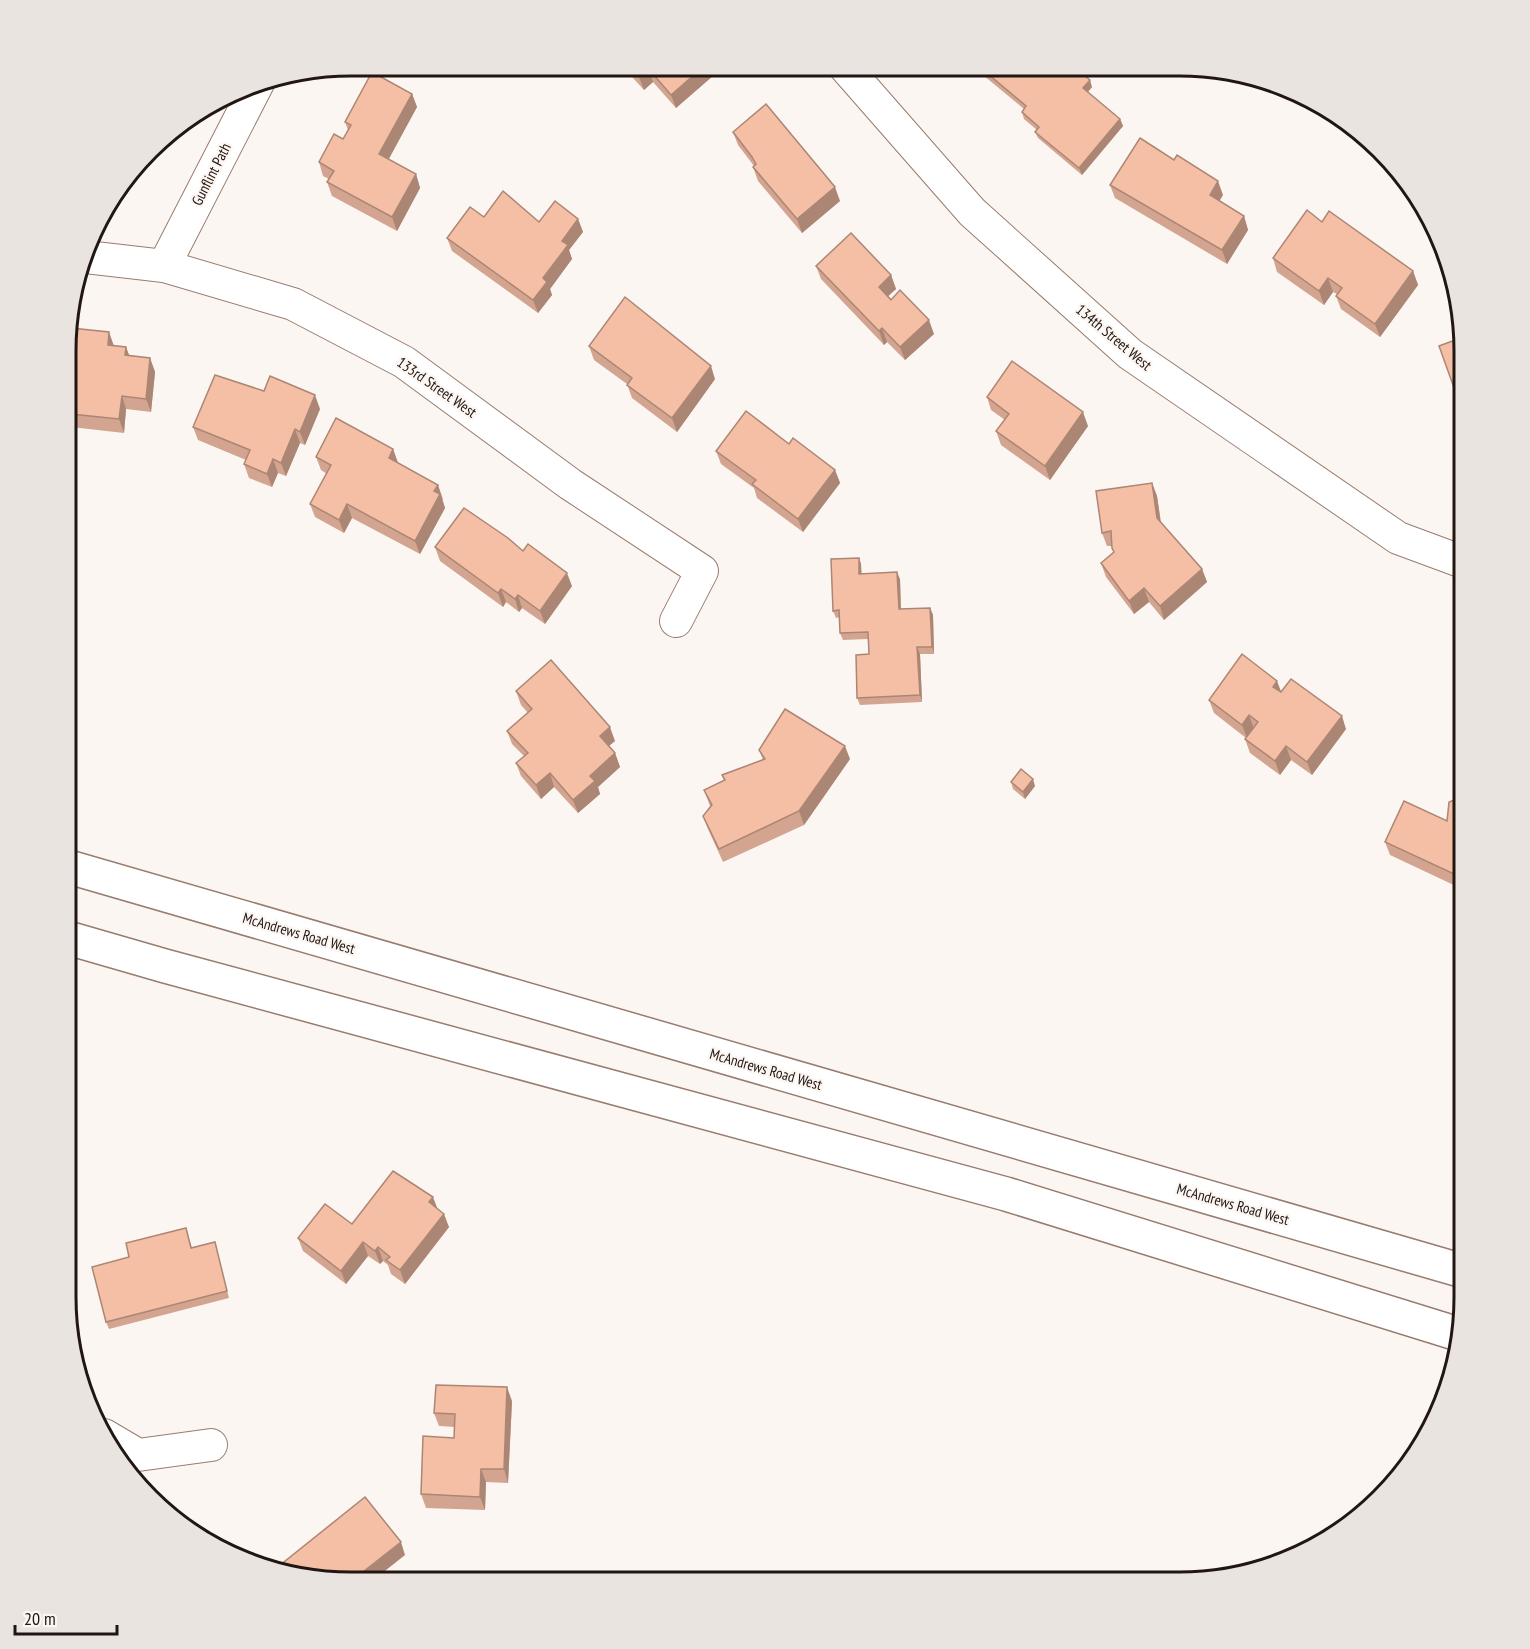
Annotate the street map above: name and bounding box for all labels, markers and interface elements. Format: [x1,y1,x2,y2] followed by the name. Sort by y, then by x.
[187,140,235,208] street label: Gunflint Path
[1072,300,1156,374] street label: 134th Street West
[393,353,481,421] street label: 133rd Street West
[241,908,357,958] street label: McAndrews Road West
[708,1044,824,1094] street label: McAndrews Road West
[1175,1179,1291,1229] street label: McAndrews Road West
[15,1598,117,1636] scale bar
[24,1607,56,1630] text: 20 m

